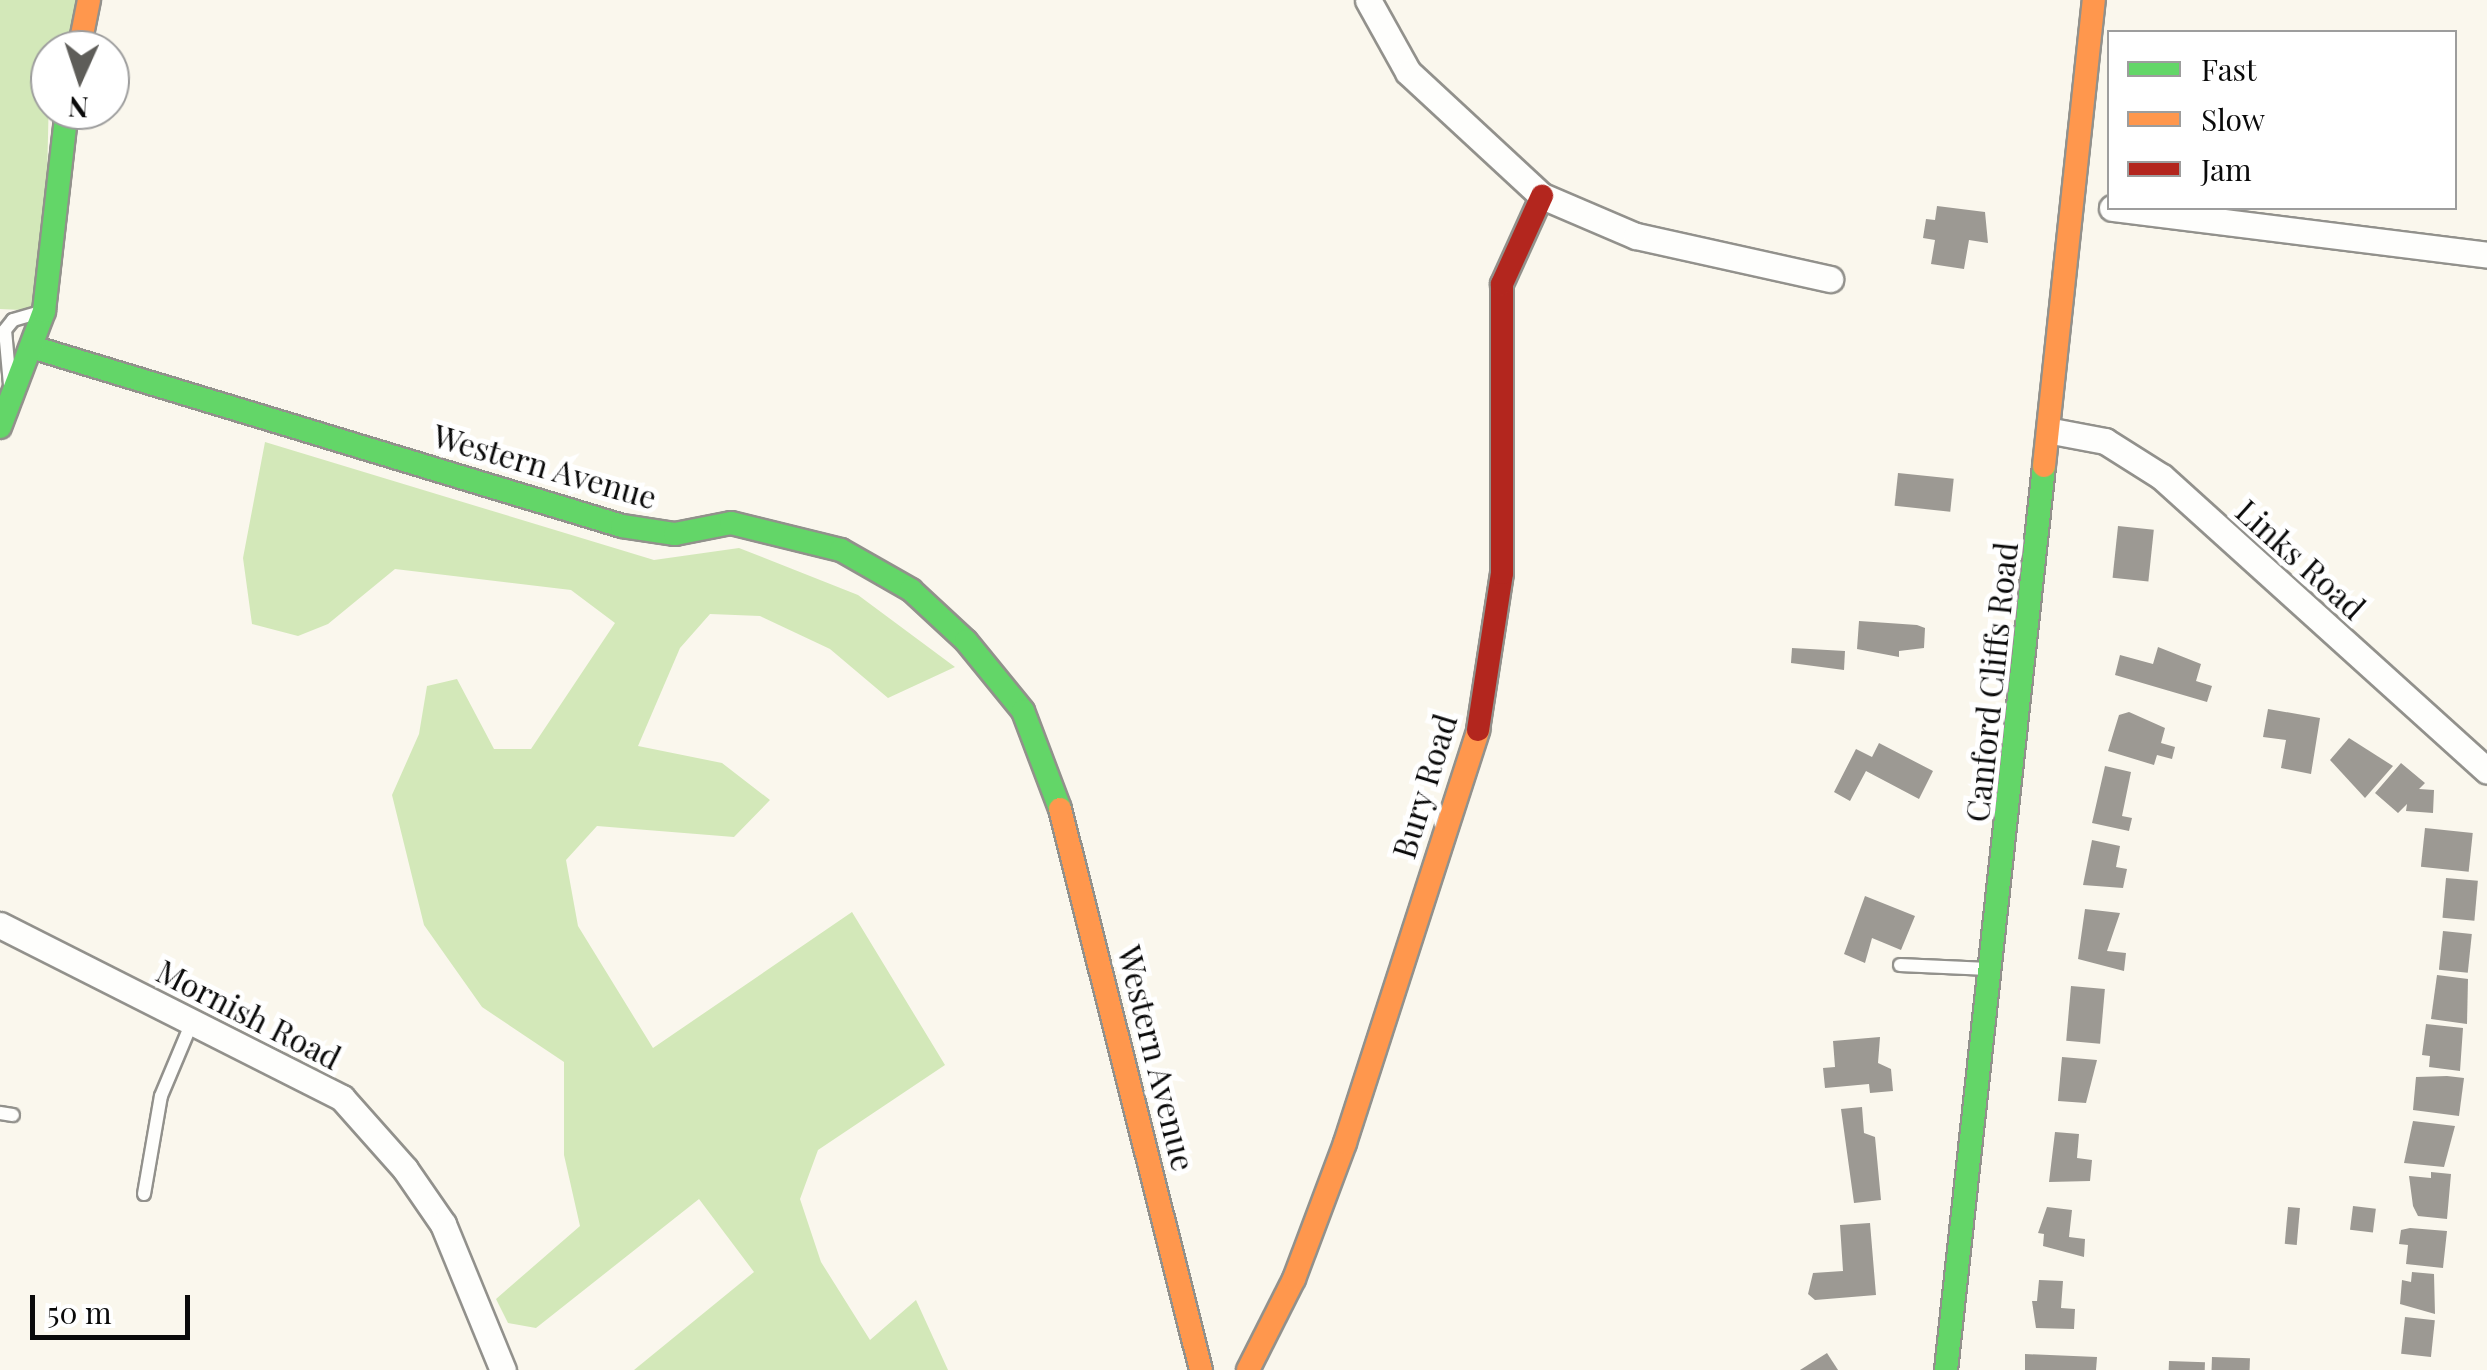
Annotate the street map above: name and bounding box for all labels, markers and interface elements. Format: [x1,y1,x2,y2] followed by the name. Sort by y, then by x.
[30,30,130,130] north arrow
[2107,30,2457,210] legend
[2201,49,2257,89] text: Fast
[67,89,90,127] text: N
[2201,99,2265,139] text: Slow
[2201,149,2252,189] text: Jam
[428,416,662,516] street label: Western Avenue
[2229,491,2373,627] street label: Links Road
[1957,540,2025,824] street label: Canford Cliffs Road
[1384,709,1464,863] street label: Bury Road
[1110,941,1204,1175] street label: Western Avenue
[151,951,347,1077] street label: Mornish Road
[35,1275,195,1337] scale bar
[47,1292,112,1332] text: 50 m

